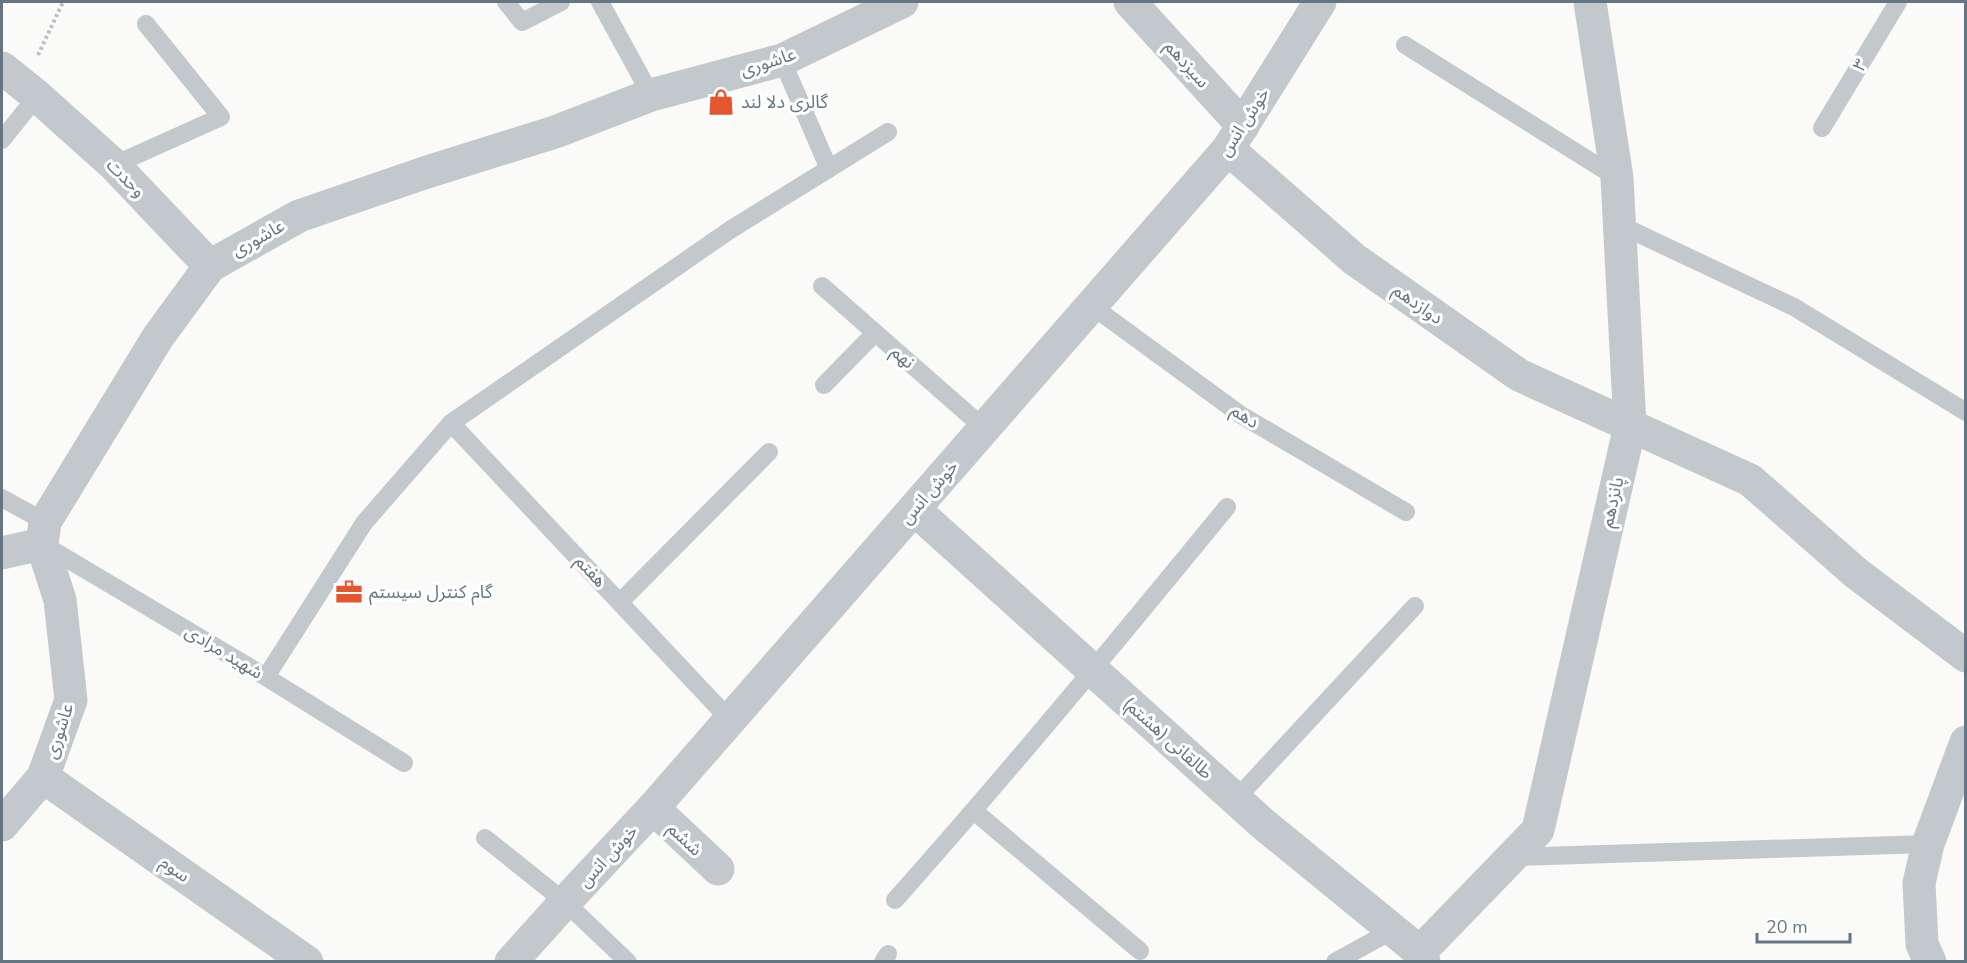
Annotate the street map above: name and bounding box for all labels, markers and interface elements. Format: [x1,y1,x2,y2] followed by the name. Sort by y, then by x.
[1158,35,1215,94] street label: سیزدهم
[737,42,799,82] street label: عاشوری
[1847,54,1873,76] street label: ۳
[1213,83,1275,161] street label: خوش انس
[706,87,736,117] shop icon: گالری دلا لند
[741,90,828,114] place label: گالری دلا لند
[101,153,151,203] street label: وحدت
[227,214,289,262] street label: عاشوری
[1388,278,1448,331] street label: دوازدهم
[885,340,920,375] street label: نهم
[1226,398,1264,435] street label: دهم
[895,455,963,529] street label: خوش انس
[1595,474,1630,530] street label: پانزدهم
[569,550,612,593] street label: هفتم
[334,577,364,607] office icon: گام کنترل سیستم
[369,580,493,606] place label: گام کنترل سیستم
[181,619,267,685] street label: شهید مرادی
[1117,691,1218,785] street label: طالقانی (هشتم)
[39,700,79,762] street label: عاشوری
[662,817,708,862] street label: ششم
[573,819,643,893] street label: خوش انس
[154,850,195,889] street label: سوم
[1757,906,1850,944] scale bar
[1766,915,1808,939] text: 20 m

